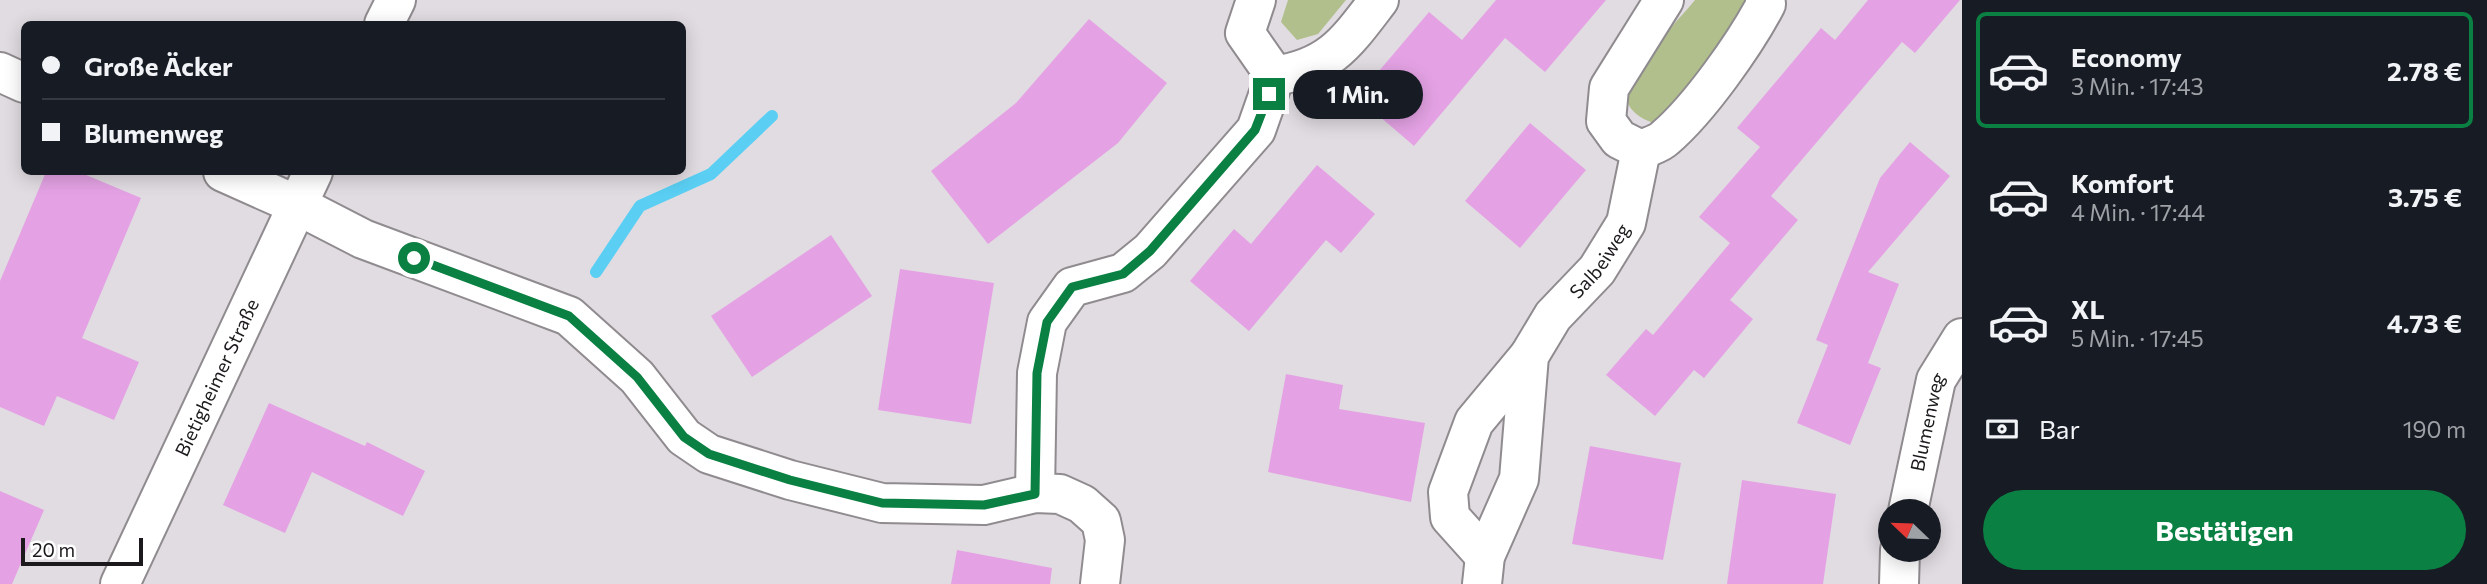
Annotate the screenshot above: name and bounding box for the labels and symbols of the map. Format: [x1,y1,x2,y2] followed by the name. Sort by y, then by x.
[1294,70,1423,119] callout: 1 Min.
[1253,78,1285,110] route end
[1564,219,1634,303] street label: Salbeiweg
[398,242,430,274] route start
[170,295,263,460] street label: Bietigheimer Straße
[1905,368,1949,473] street label: Blumenweg
[1878,499,1941,562] north arrow
[21,535,144,567] scale bar

